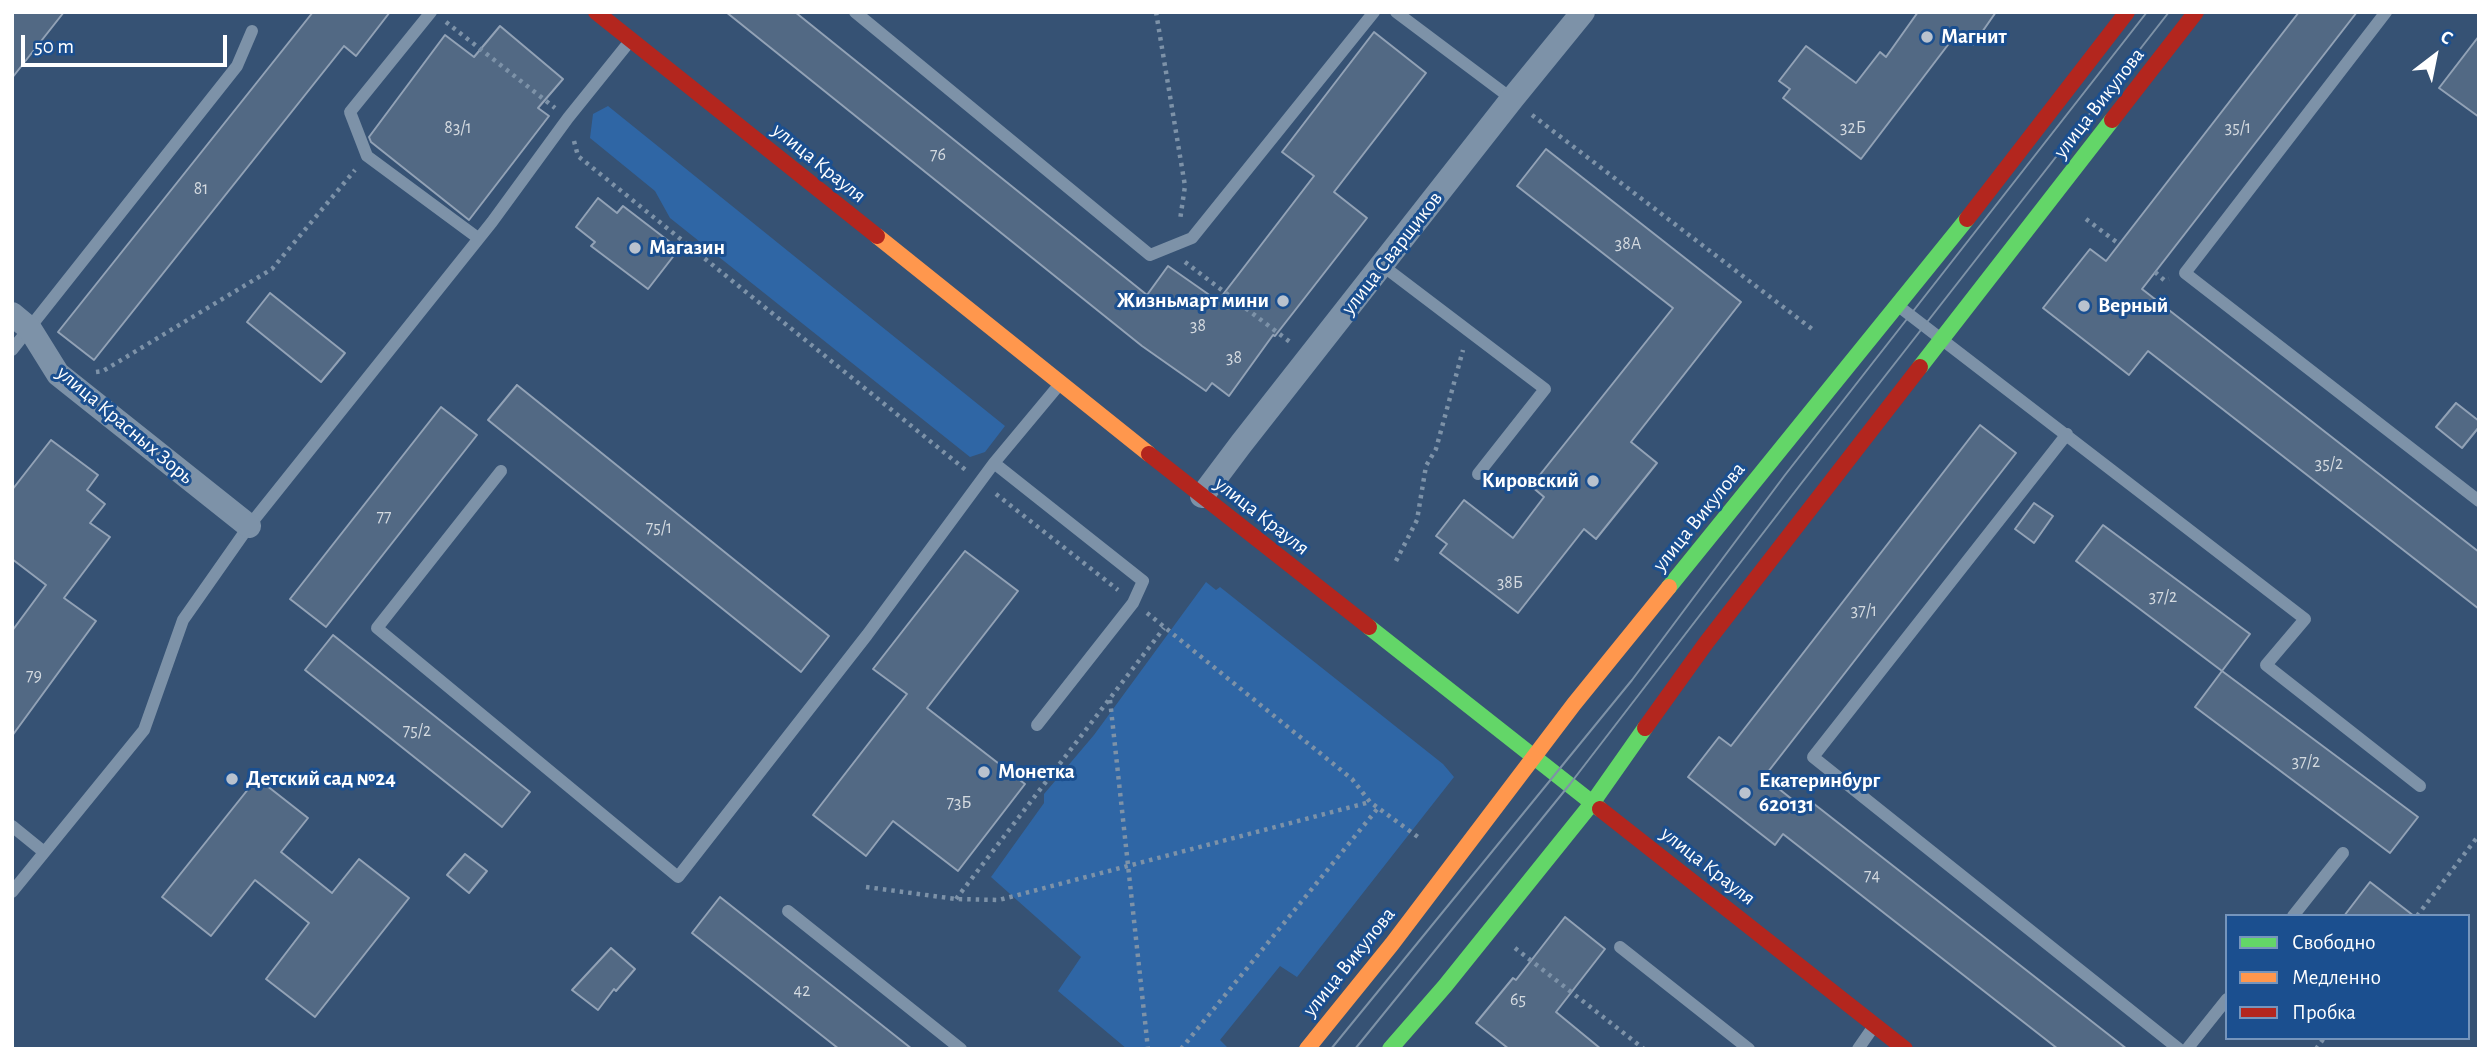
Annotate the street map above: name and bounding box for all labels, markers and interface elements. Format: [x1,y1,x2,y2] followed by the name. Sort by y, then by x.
[24,21,231,65] scale bar
[2400,21,2470,91] north arrow
[1941,24,2007,50] place label: Магнит
[2437,27,2456,49] text: С
[1919,29,1935,45] marker: Магнит
[34,36,74,57] text: 50 m
[2048,43,2150,163] street label: улица Викулова
[444,117,472,139] house number: 83/1
[1840,117,1866,139] house number: 32Б
[2225,117,2251,139] house number: 35/1
[767,118,871,208] street label: улица Крауля
[930,144,946,166] house number: 76
[194,178,208,200] house number: 81
[1336,186,1448,320] street label: улица Сварщиков
[1615,233,1641,255] house number: 38А
[649,235,725,261] place label: Магазин
[627,240,643,256] marker: Магазин
[1117,288,1269,314] place label: Жизньмарт мини
[1275,293,1291,309] marker: Жизньмарт мини
[2098,293,2168,319] place label: Верный
[2076,298,2092,314] marker: Верный
[1190,315,1206,337] house number: 38
[1226,347,1242,369] house number: 38
[51,360,199,490] street label: улица Красных Зорь
[2315,453,2343,475] house number: 35/2
[1647,457,1751,577] street label: улица Викулова
[1482,468,1579,494] place label: Кировский
[1210,471,1314,561] street label: улица Крауля
[1585,473,1601,489] marker: Кировский
[376,506,392,528] house number: 77
[646,517,672,539] house number: 75/1
[1497,572,1523,594] house number: 38Б
[2149,586,2177,608] house number: 37/2
[1851,600,1877,622] house number: 37/1
[26,665,42,687] house number: 79
[403,720,431,742] house number: 75/2
[2292,751,2320,773] house number: 37/2
[998,759,1075,785] place label: Монетка
[976,764,992,780] marker: Монетка
[246,766,396,792] place label: Детский сад №24
[1759,768,1880,818] place label: Екатеринбург 620131
[224,771,240,787] marker: Детский сад №24
[1737,785,1753,801] marker: Екатеринбург 620131
[946,792,972,814] house number: 73Б
[1656,821,1760,911] street label: улица Крауля
[1864,865,1880,887] house number: 74
[1297,902,1401,1022] street label: улица Викулова
[2225,914,2470,1040] legend
[2292,932,2376,953] text: Свободно
[2292,967,2381,988] text: Медленно
[794,980,810,1002] house number: 42
[1510,989,1526,1011] house number: 65
[2292,1002,2356,1023] text: Пробка

